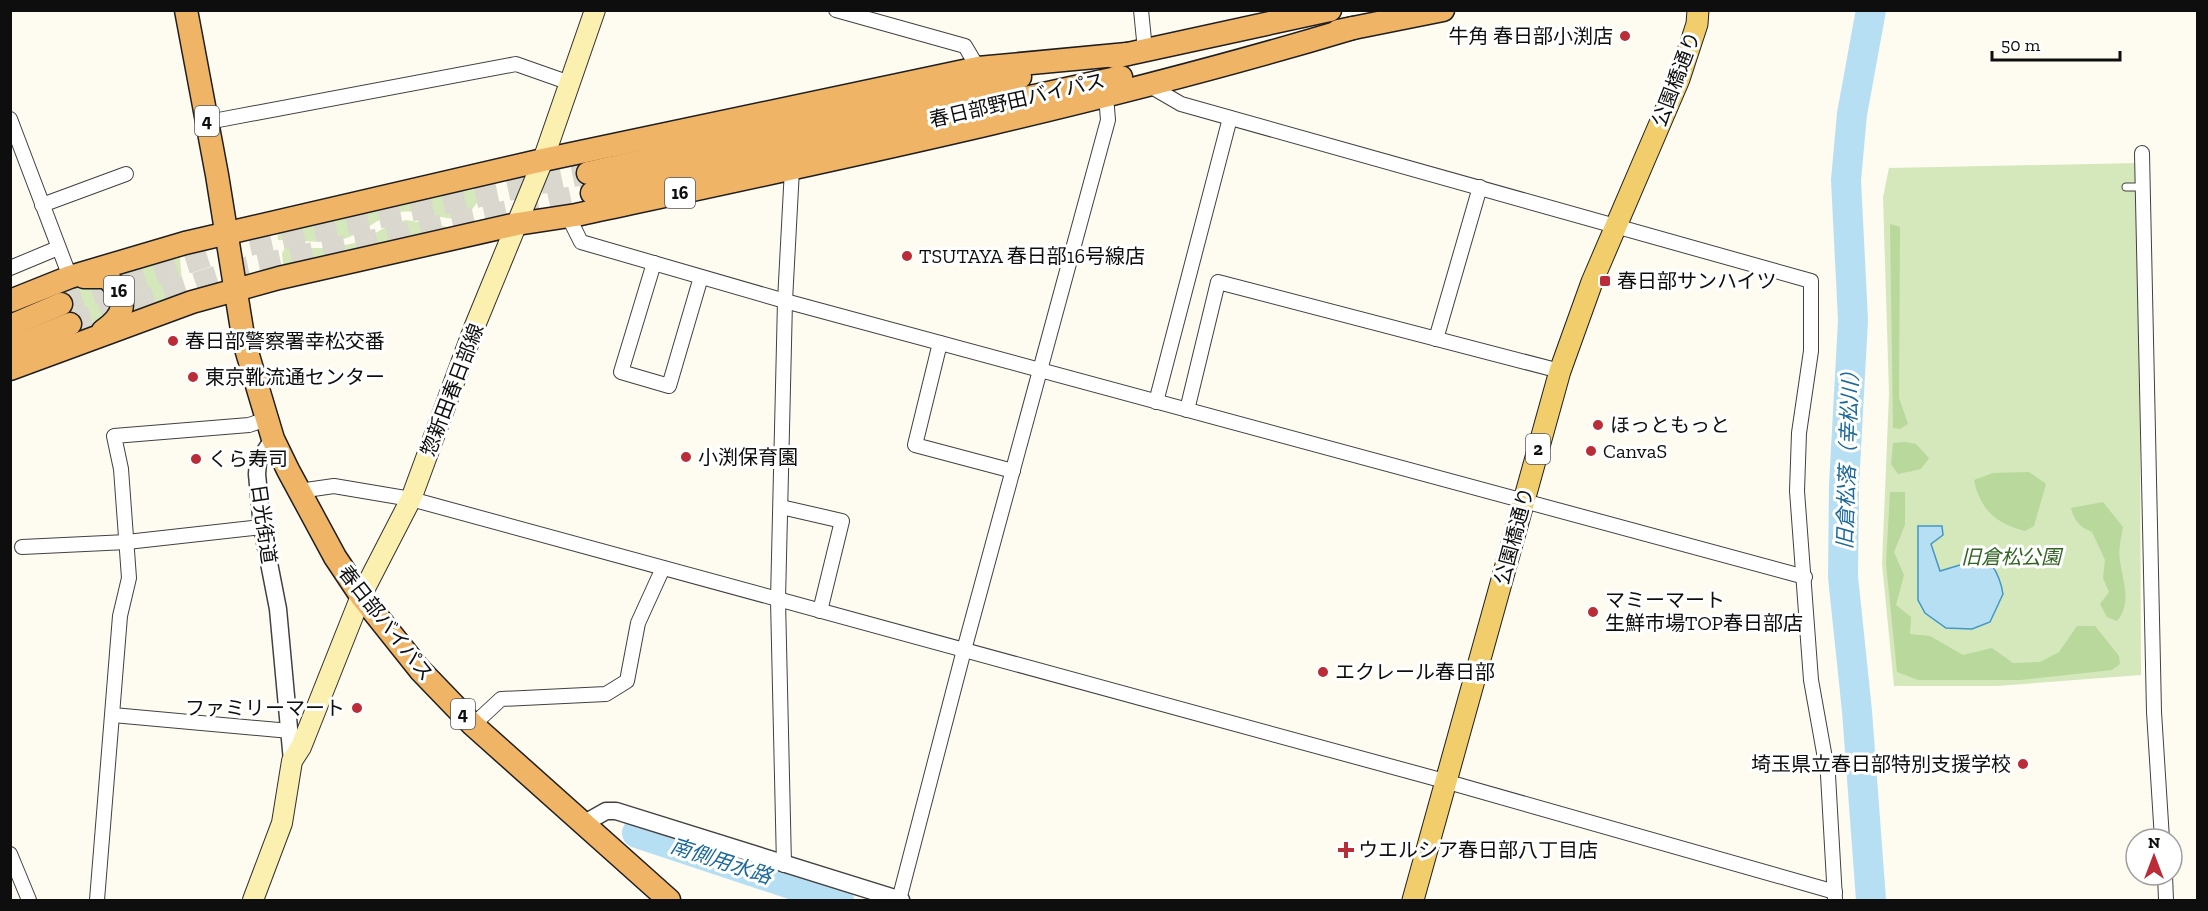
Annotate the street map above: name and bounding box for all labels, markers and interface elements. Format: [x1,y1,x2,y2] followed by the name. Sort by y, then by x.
[1448,24,1613,48] place label: 牛角 春日部小渕店
[1992,24,2120,62] scale bar
[1647,28,1705,130] street label: 公園橋通り
[1618,29,1632,43] marker: 牛角 春日部小渕店
[2001,34,2041,56] text: 50 m
[927,68,1107,132] street label: 春日部野田バイパス
[195,106,219,136] road number: 4
[665,178,695,208] road number: 16
[919,244,1145,268] place label: TSUTAYA 春日部16号線店
[900,249,914,263] marker: TSUTAYA 春日部16号線店
[1617,269,1777,293] place label: 春日部サンハイツ
[1598,274,1612,288] marker: 春日部サンハイツ
[104,276,134,306] road number: 16
[416,320,488,460] street label: 惣新田春日部線
[185,329,385,353] place label: 春日部警察署幸松交番
[166,334,180,348] marker: 春日部警察署幸松交番
[1832,360,1863,550] water label: 旧倉松落（幸松川）
[205,365,385,389] place label: 東京靴流通センター
[186,370,200,384] marker: 東京靴流通センター
[1610,413,1730,437] place label: ほっともっと
[1591,418,1605,432] marker: ほっともっと
[1526,434,1550,464] road number: 2
[1603,439,1667,463] place label: CanvaS
[1584,444,1598,458] marker: CanvaS
[698,445,798,469] place label: 小渕保育園
[208,447,288,471] place label: くら寿司
[679,450,693,464] marker: 小渕保育園
[189,452,203,466] marker: くら寿司
[247,483,281,565] street label: 日光街道
[1489,485,1539,587] street label: 公園橋通り
[1961,545,2064,569] park label: 旧倉松公園
[334,561,438,685] street label: 春日部バイパス
[1605,588,1803,635] place label: マミーマート 生鮮市場TOP春日部店
[1586,605,1600,619] marker: マミーマート 生鮮市場TOP春日部店
[1335,660,1495,684] place label: エクレール春日部
[1316,665,1330,679] marker: エクレール春日部
[185,696,345,720] place label: ファミリーマート
[451,699,475,729] road number: 4
[350,701,364,715] marker: ファミリーマート
[1751,752,2011,776] place label: 埼玉県立春日部特別支援学校
[2016,757,2030,771] marker: 埼玉県立春日部特別支援学校
[2124,827,2184,887] north arrow
[667,832,777,889] water label: 南側用水路
[2148,833,2160,852] text: N
[1358,838,1598,862] place label: ウエルシア春日部八丁目店
[1339,843,1353,857] marker: ウエルシア春日部八丁目店

